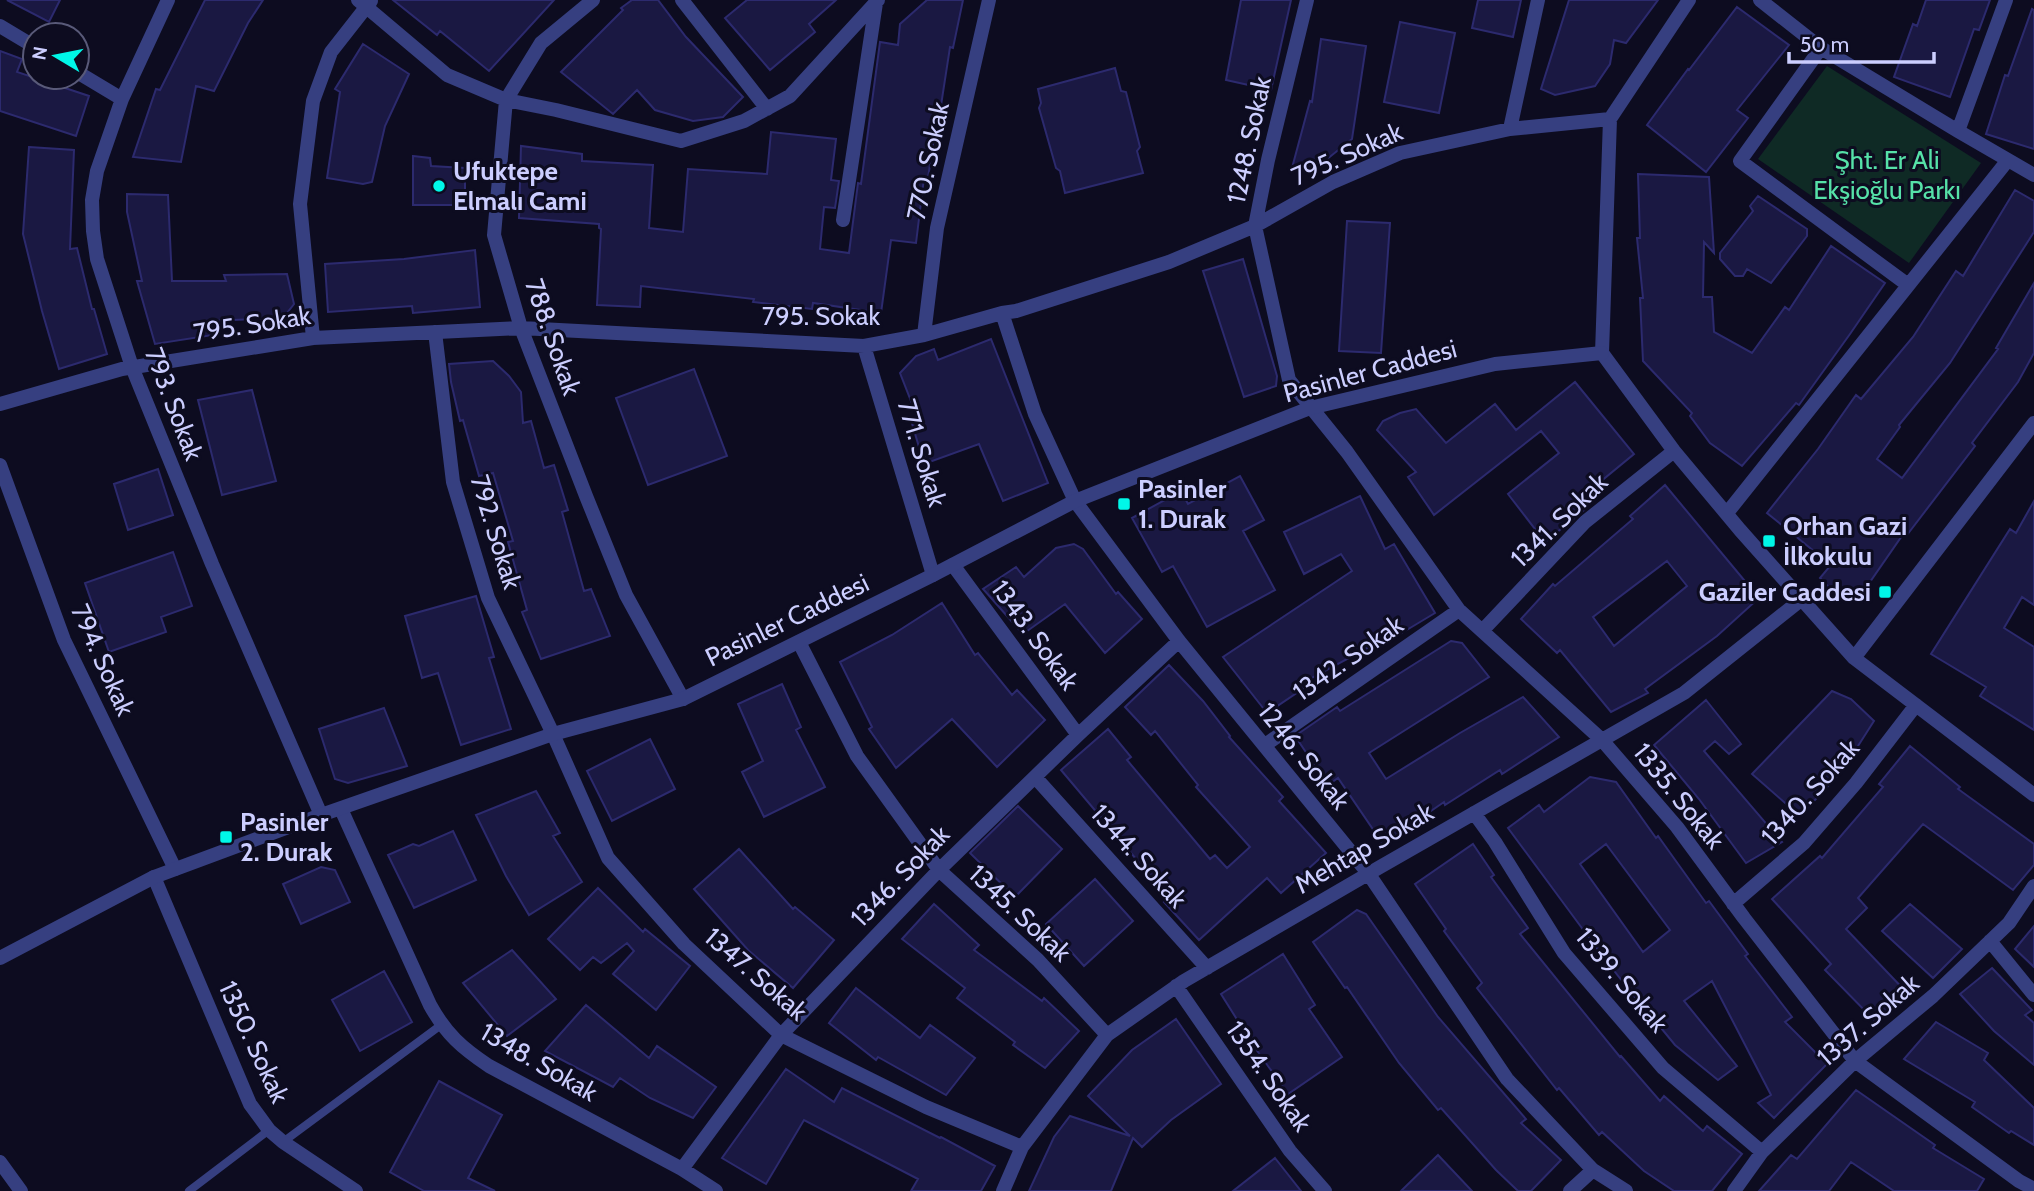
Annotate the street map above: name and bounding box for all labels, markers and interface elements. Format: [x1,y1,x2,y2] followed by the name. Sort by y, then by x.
[21,21,91,91] north arrow
[1789,21,1934,65] scale bar
[1800,32,1849,57] text: 50 m
[27,45,52,62] text: N
[1220,73,1278,207] street label: 1248. Sokak
[900,99,956,223] street label: 770. Sokak
[1286,115,1408,193] street label: 795. Sokak
[1813,144,1961,206] park label: Şht. Er Ali Ekşioğlu Parkı
[453,155,587,217] place label: Ufuktepe Elmalı Cami
[431,178,447,194] marker: Ufuktepe Elmalı Cami
[518,275,588,400] street label: 788. Sokak
[191,299,313,349] street label: 795. Sokak
[762,300,880,332] street label: 795. Sokak
[1280,332,1460,410] street label: Pasinler Caddesi
[138,343,210,465] street label: 793. Sokak
[890,395,954,511] street label: 771. Sokak
[1504,466,1614,574] street label: 1341. Sokak
[463,471,529,593] street label: 792. Sokak
[1138,473,1227,535] place label: Pasinler 1. Durak
[1116,496,1132,512] marker: Pasinler 1. Durak
[1783,510,1907,572] place label: Orhan Gazi İlkokulu
[1761,533,1777,549] marker: Orhan Gazi İlkokulu
[700,567,874,673] street label: Pasinler Caddesi
[984,574,1086,696] street label: 1343. Sokak
[1699,576,1871,608] place label: Gaziler Caddesi
[1877,584,1893,600] marker: Gaziler Caddesi
[64,599,142,721] street label: 794. Sokak
[1287,608,1410,708] street label: 1342. Sokak
[1251,696,1357,816] street label: 1246. Sokak
[1754,732,1866,852] street label: 1340. Sokak
[1627,737,1732,856] street label: 1335. Sokak
[1289,795,1439,901] street label: Mehtap Sokak
[1084,798,1194,915] street label: 1344. Sokak
[240,806,333,868] place label: Pasinler 2. Durak
[844,818,956,933] street label: 1346. Sokak
[218,829,234,845] marker: Pasinler 2. Durak
[962,858,1078,969] street label: 1345. Sokak
[698,921,814,1028] street label: 1347. Sokak
[1569,921,1675,1039] street label: 1339. Sokak
[1810,967,1926,1073] street label: 1337. Sokak
[212,976,296,1108] street label: 1350. Sokak
[1219,1015,1319,1138] street label: 1354. Sokak
[475,1016,603,1108] street label: 1348. Sokak

